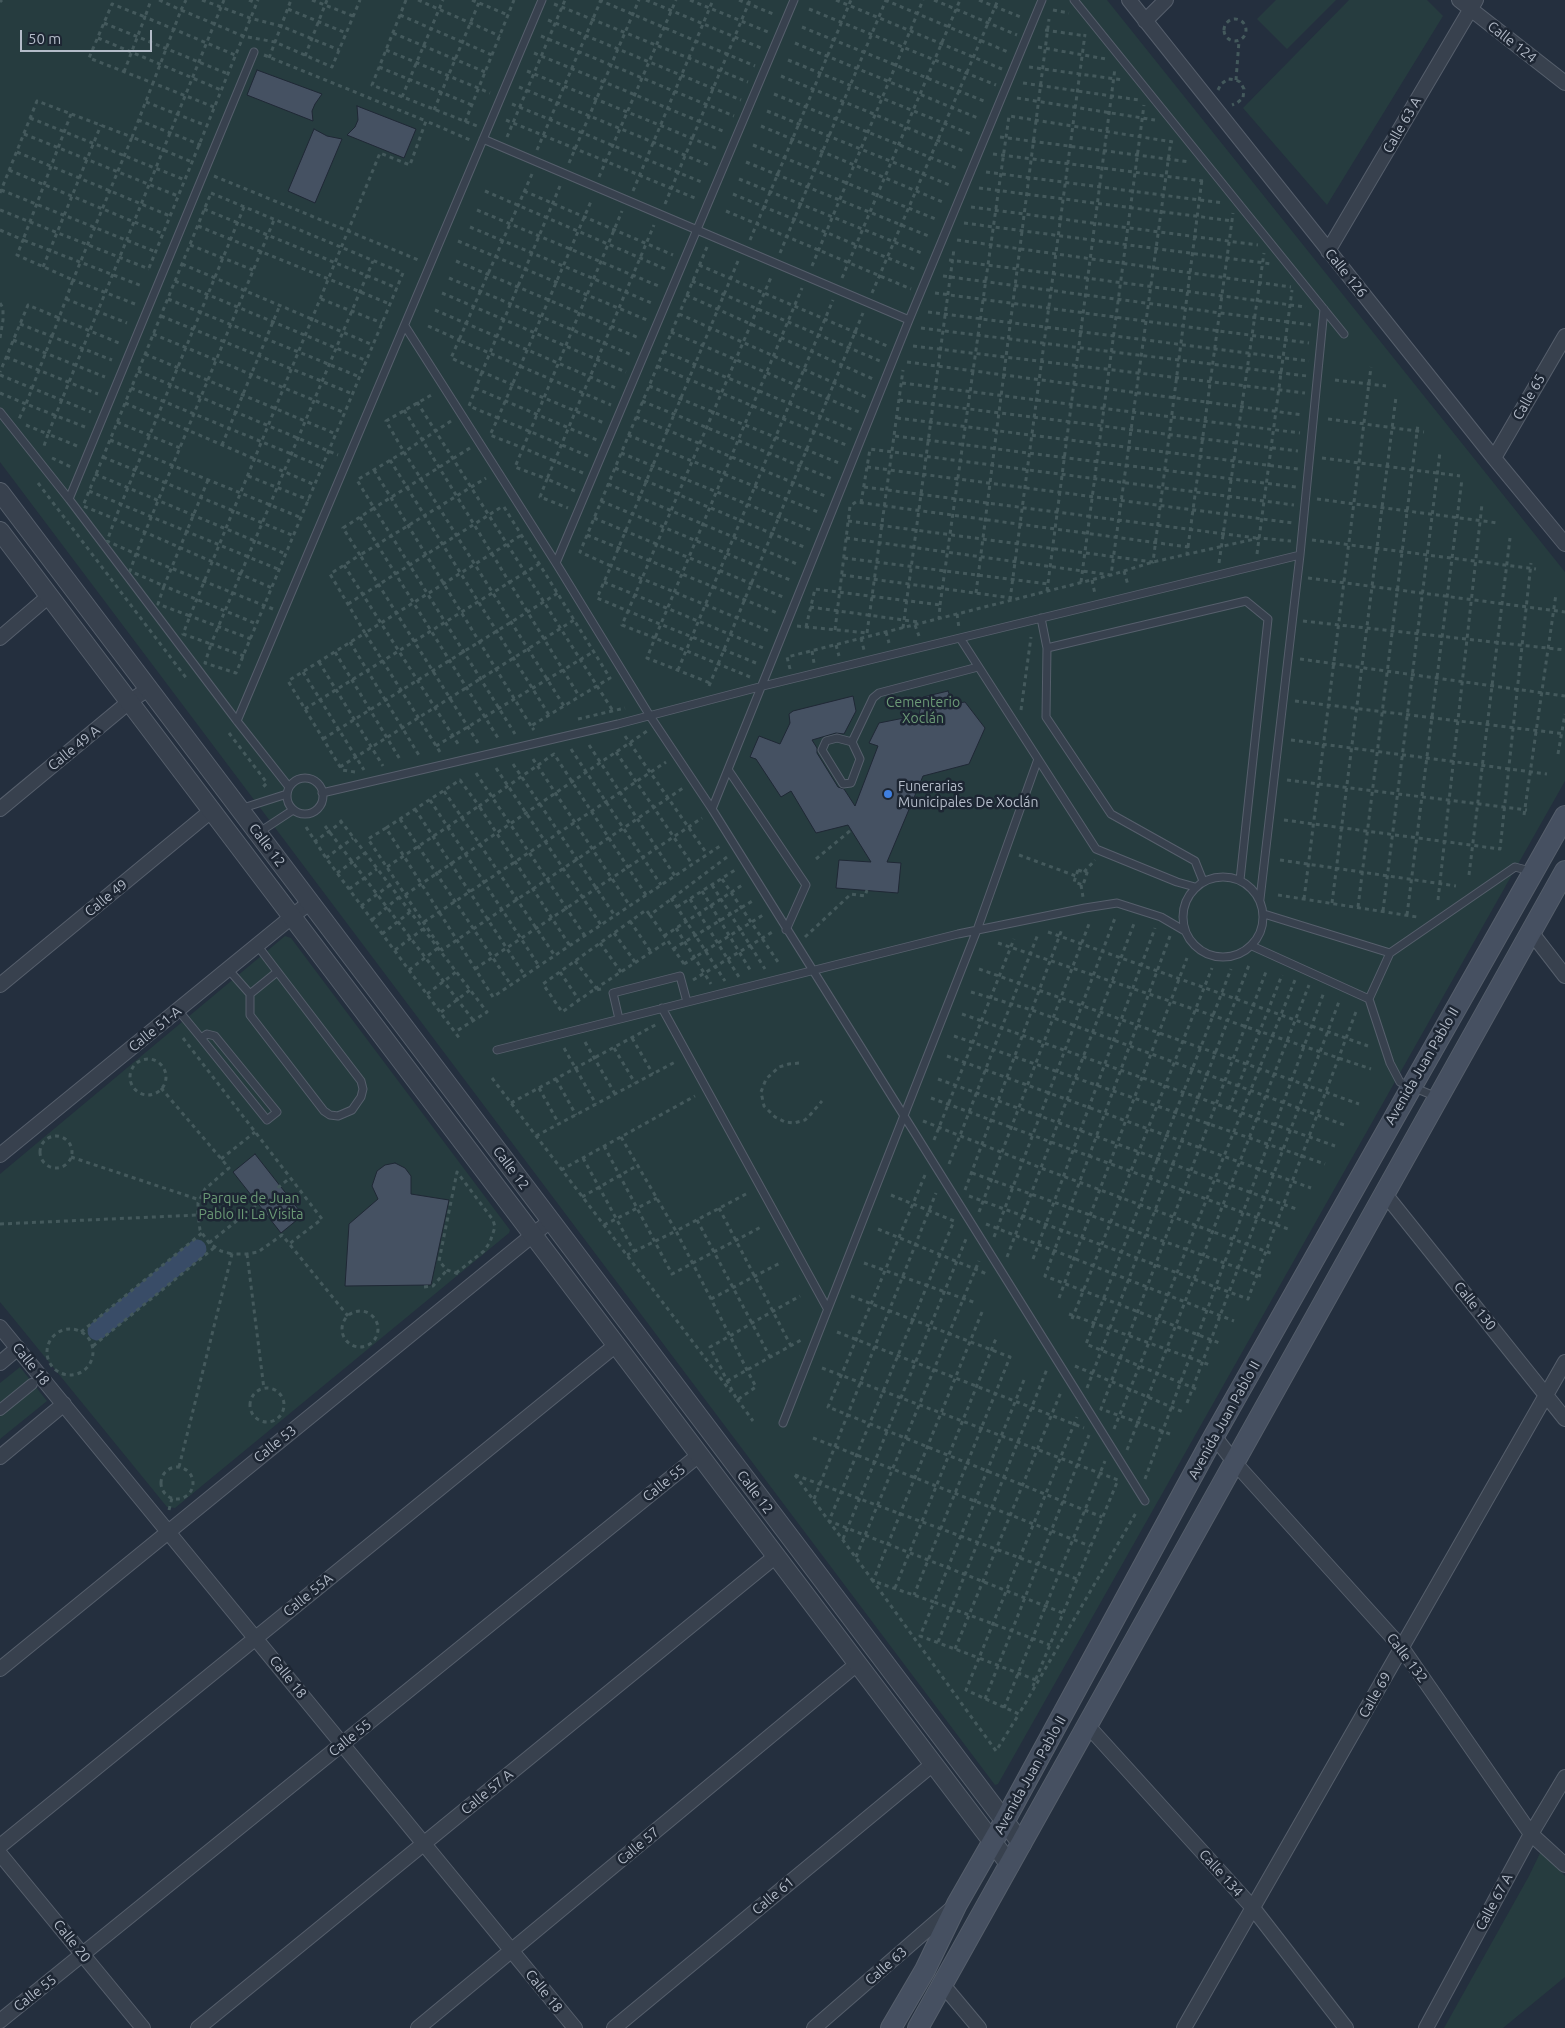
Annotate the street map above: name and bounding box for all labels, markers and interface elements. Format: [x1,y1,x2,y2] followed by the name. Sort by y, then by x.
[1484,18,1540,66] street label: Calle 124
[22,20,155,52] scale bar
[28,30,61,47] text: 50 m
[1379,94,1425,156] street label: Calle 63 A
[1321,245,1371,301] street label: Calle 126
[1509,371,1549,423] street label: Calle 65
[886,694,960,726] park label: Cementerio Xoclán
[45,722,103,774] street label: Calle 49 A
[898,778,1038,810] place label: Funerarias Municipales De Xoclán
[882,788,894,800] marker: Funerarias Municipales De Xoclán
[245,820,289,870] street label: Calle 12
[81,876,131,920] street label: Calle 49
[125,1003,185,1055] street label: Calle 51-A
[1382,1004,1462,1128] street label: Avenida Juan Pablo II
[489,1143,533,1193] street label: Calle 12
[199,1190,303,1222] park label: Parque de Juan Pablo II: La Visita
[1450,1278,1500,1334] street label: Calle 130
[9,1339,53,1389] street label: Calle 18
[1185,1358,1263,1482] street label: Avenida Juan Pablo II
[250,1422,300,1466] street label: Calle 53
[639,1461,689,1505] street label: Calle 55
[733,1467,777,1517] street label: Calle 12
[280,1570,336,1620] street label: Calle 55A
[1383,1630,1431,1686] street label: Calle 132
[266,1652,310,1702] street label: Calle 18
[1355,1669,1395,1721] street label: Calle 69
[991,1713,1069,1837] street label: Avenida Juan Pablo II
[325,1716,375,1760] street label: Calle 55
[458,1766,516,1818] street label: Calle 57 A
[614,1824,662,1868] street label: Calle 57
[1195,1846,1247,1900] street label: Calle 134
[1472,1871,1516,1933] street label: Calle 67 A
[749,1874,797,1918] street label: Calle 61
[50,1916,94,1966] street label: Calle 20
[862,1943,910,1989] street label: Calle 63
[522,1966,566,2016] street label: Calle 18
[10,1971,60,2015] street label: Calle 55

